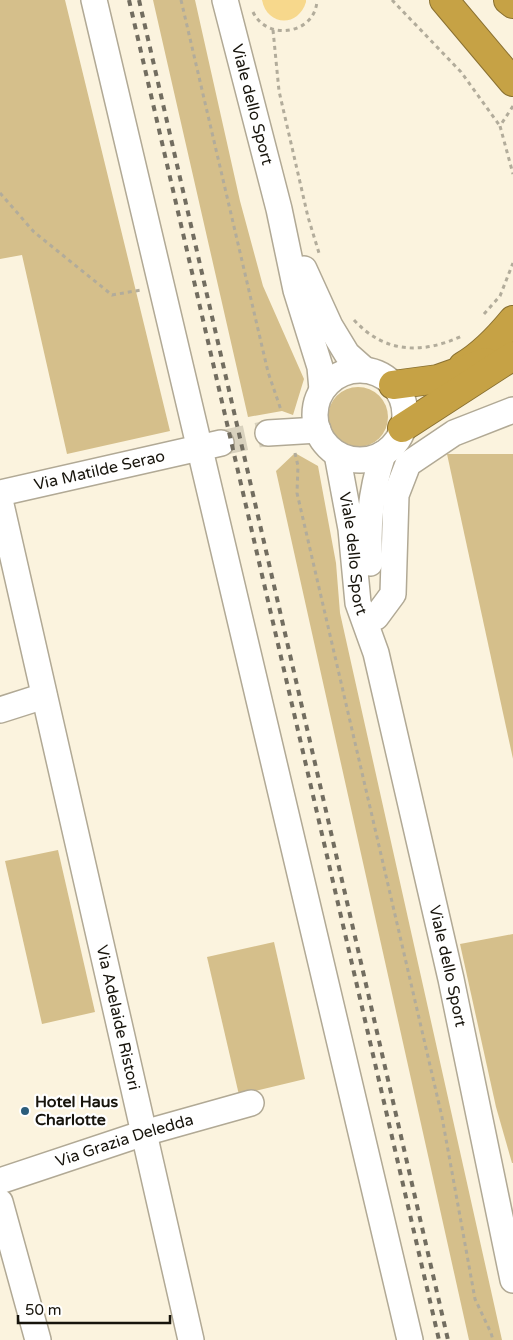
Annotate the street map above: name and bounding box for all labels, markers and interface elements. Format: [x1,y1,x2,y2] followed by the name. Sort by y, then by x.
[227,42,277,167] street label: Viale dello Sport
[32,446,167,495] street label: Via Matilde Serao
[334,490,372,618] street label: Viale dello Sport
[424,903,471,1029] street label: Viale dello Sport
[92,943,144,1092] street label: Via Adelaide Ristori
[35,1092,118,1130] place label: Hotel Haus Charlotte
[19,1105,31,1117] marker: Hotel Haus Charlotte
[53,1110,196,1172] street label: Via Grazia Deledda
[18,1292,170,1324] scale bar
[25,1301,62,1319] text: 50 m

